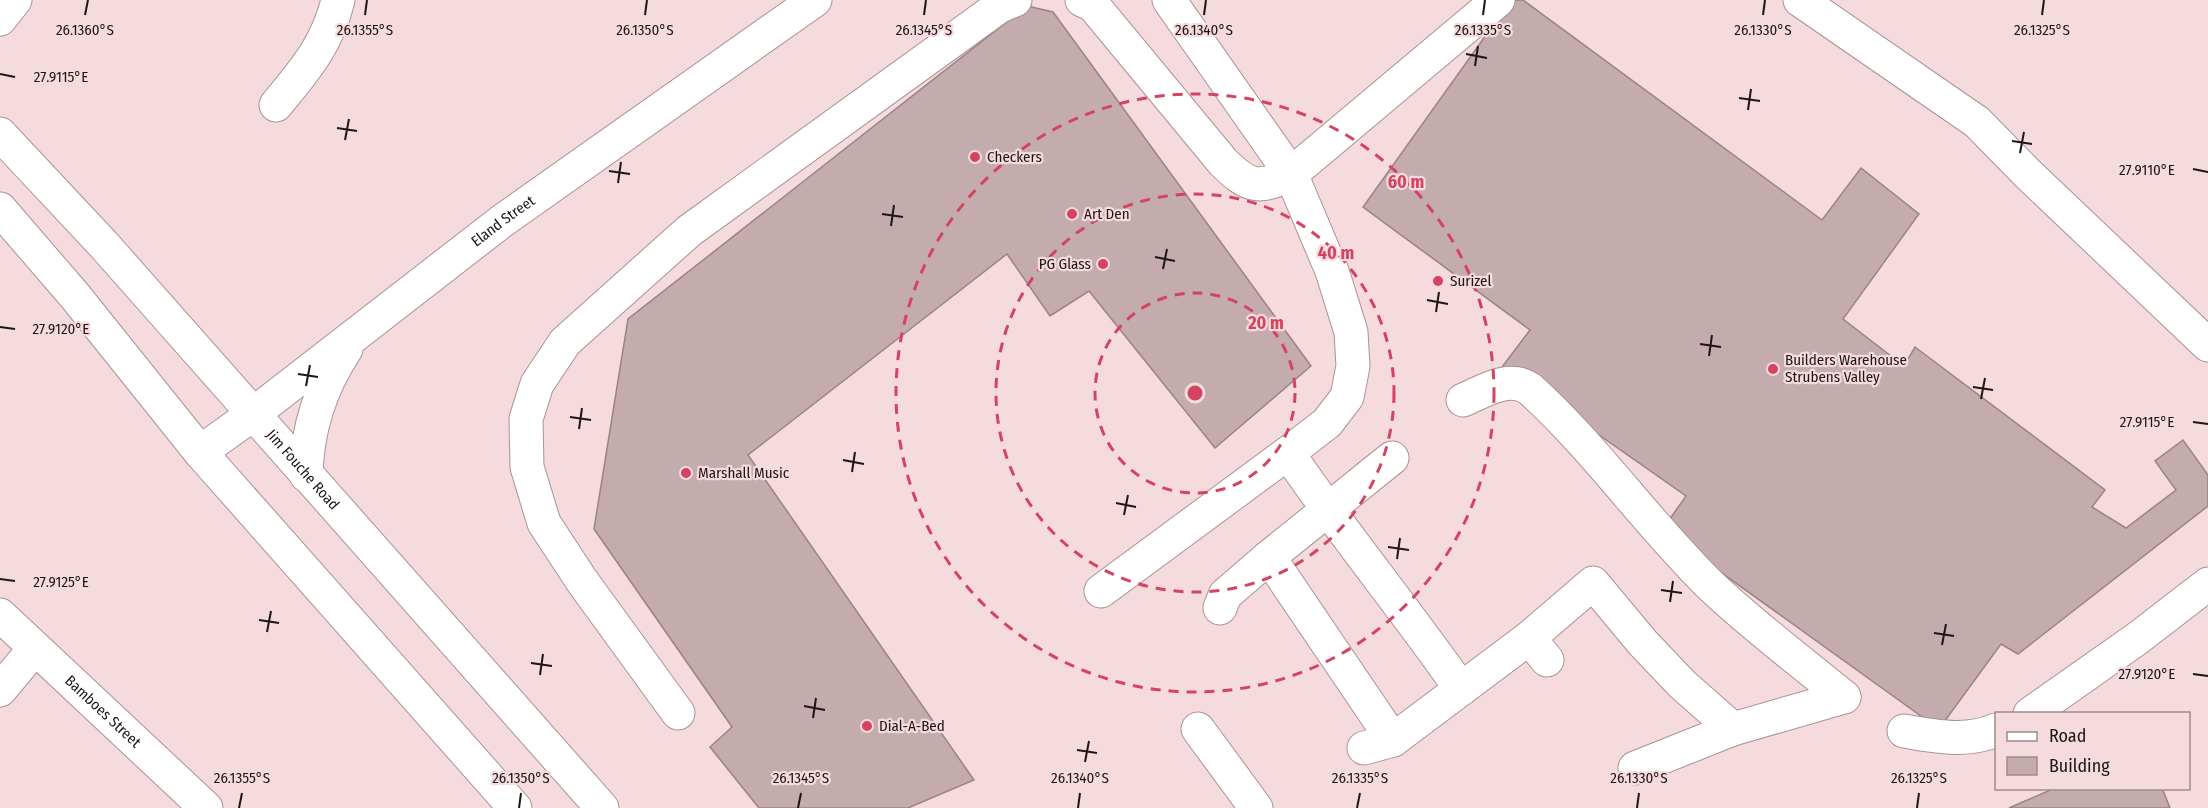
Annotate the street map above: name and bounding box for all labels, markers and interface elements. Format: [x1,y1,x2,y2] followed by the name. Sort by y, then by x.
[56,21,114,39] text: 26.1360°S
[337,21,393,39] text: 26.1355°S
[616,21,674,39] text: 26.1350°S
[896,21,952,39] text: 26.1345°S
[1175,21,1233,39] text: 26.1340°S
[1455,21,1511,39] text: 26.1335°S
[1734,21,1792,39] text: 26.1330°S
[2014,21,2070,39] text: 26.1325°S
[34,68,88,86] text: 27.9115°E
[987,148,1042,166] place label: Checkers
[968,150,982,164] marker: Checkers
[2119,161,2175,179] text: 27.9110°E
[1388,171,1424,193] text: 60 m
[468,192,538,251] street label: Eland Street
[1084,205,1130,223] place label: Art Den
[1065,207,1079,221] marker: Art Den
[1318,242,1354,264] text: 40 m
[1039,255,1091,273] place label: PG Glass
[1096,257,1110,271] marker: PG Glass
[1450,272,1492,290] place label: Surizel
[1431,274,1445,288] marker: Surizel
[1247,312,1284,334] text: 20 m
[33,320,89,338] text: 27.9120°E
[1785,351,1907,386] place label: Builders Warehouse Strubens Valley
[1766,362,1780,376] marker: Builders Warehouse Strubens Valley
[1185,383,1205,403] centre of rings
[2120,413,2174,431] text: 27.9115°E
[262,426,343,513] street label: Jim Fouche Road
[698,464,790,482] place label: Marshall Music
[679,466,693,480] marker: Marshall Music
[33,573,89,591] text: 27.9125°E
[2119,665,2175,683] text: 27.9120°E
[61,672,145,751] street label: Bamboes Street
[1995,712,2190,790] legend
[879,717,945,735] place label: Dial-A-Bed
[860,719,874,733] marker: Dial-A-Bed
[2049,725,2086,747] text: Road
[2049,755,2110,777] text: Building
[214,769,270,787] text: 26.1355°S
[492,769,550,787] text: 26.1350°S
[773,769,829,787] text: 26.1345°S
[1051,769,1109,787] text: 26.1340°S
[1332,769,1388,787] text: 26.1335°S
[1610,769,1668,787] text: 26.1330°S
[1891,769,1947,787] text: 26.1325°S

